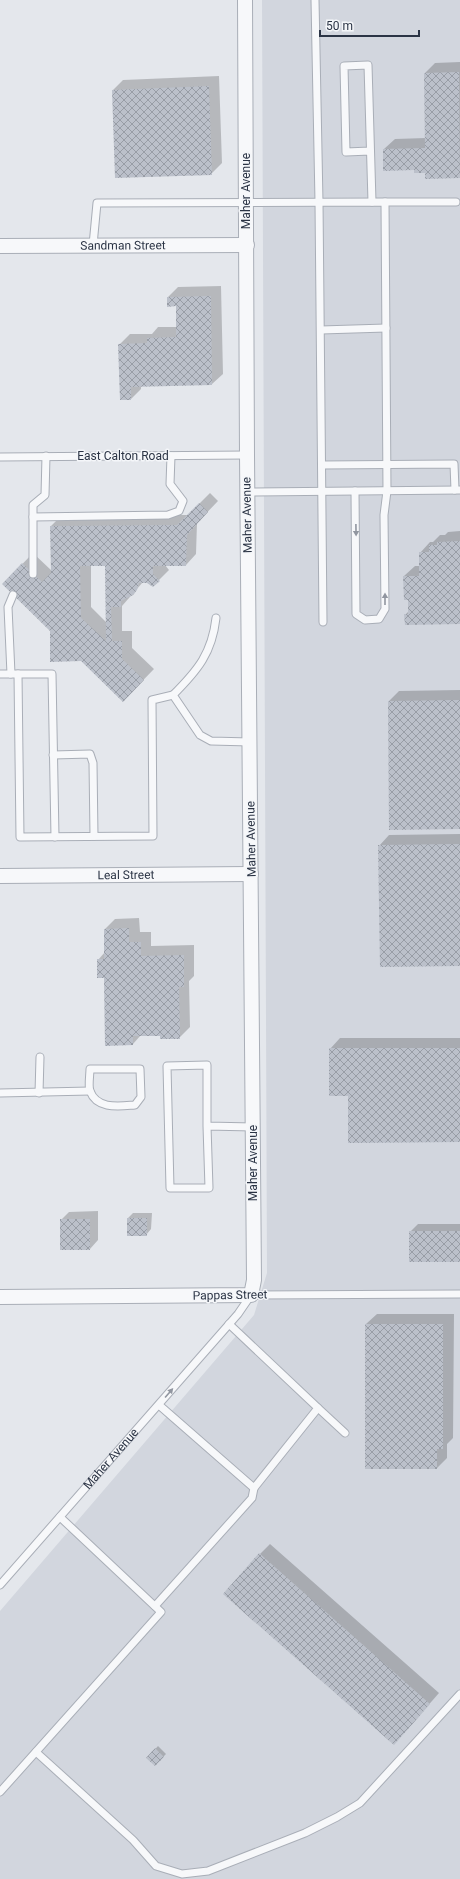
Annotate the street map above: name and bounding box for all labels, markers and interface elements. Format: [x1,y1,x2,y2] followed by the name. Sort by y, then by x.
[320,12,419,38] scale bar
[326,19,353,33] text: 50 m
[239,153,253,229] street label: Maher Avenue
[80,238,166,253] street label: Sandman Street
[77,449,169,463] street label: East Calton Road
[239,477,255,553] street label: Maher Avenue
[352,524,359,536] one-way arrow
[382,592,388,605] one-way arrow
[243,801,259,877] street label: Maher Avenue
[97,868,155,882] street label: Leal Street
[246,1125,260,1201] street label: Maher Avenue
[192,1287,268,1303] street label: Pappas Street
[165,1388,174,1399] one-way arrow
[80,1425,141,1492] street label: Maher Avenue

